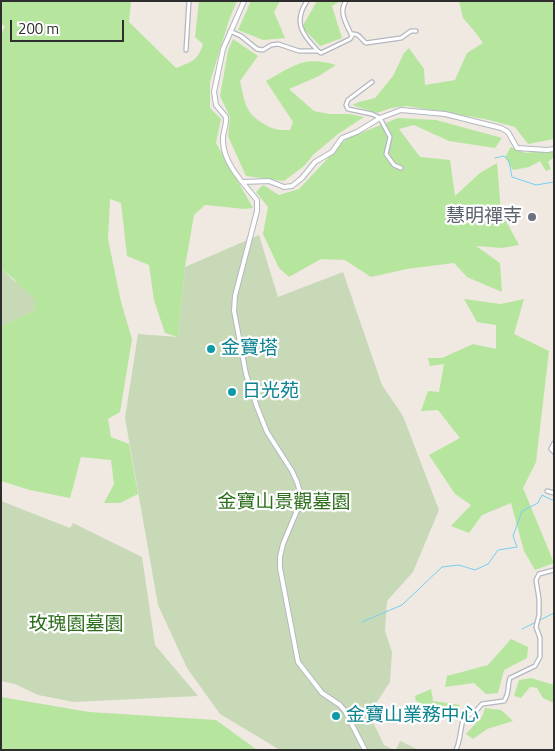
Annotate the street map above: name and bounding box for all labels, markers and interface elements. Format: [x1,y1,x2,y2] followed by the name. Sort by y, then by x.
[12,10,126,42] scale bar
[18,17,59,40] text: 200 m
[446,206,522,228] place label: 慧明禪寺
[526,211,538,223] marker: 慧明禪寺
[221,338,278,360] place label: 金寶塔
[205,343,217,355] marker: 金寶塔
[242,381,299,403] place label: 日光苑
[226,386,238,398] marker: 日光苑
[218,492,350,514] park label: 金寶山景觀墓園
[29,614,123,636] park label: 玫瑰園墓園
[346,705,479,727] place label: 金寶山業務中心
[330,710,342,722] marker: 金寶山業務中心

